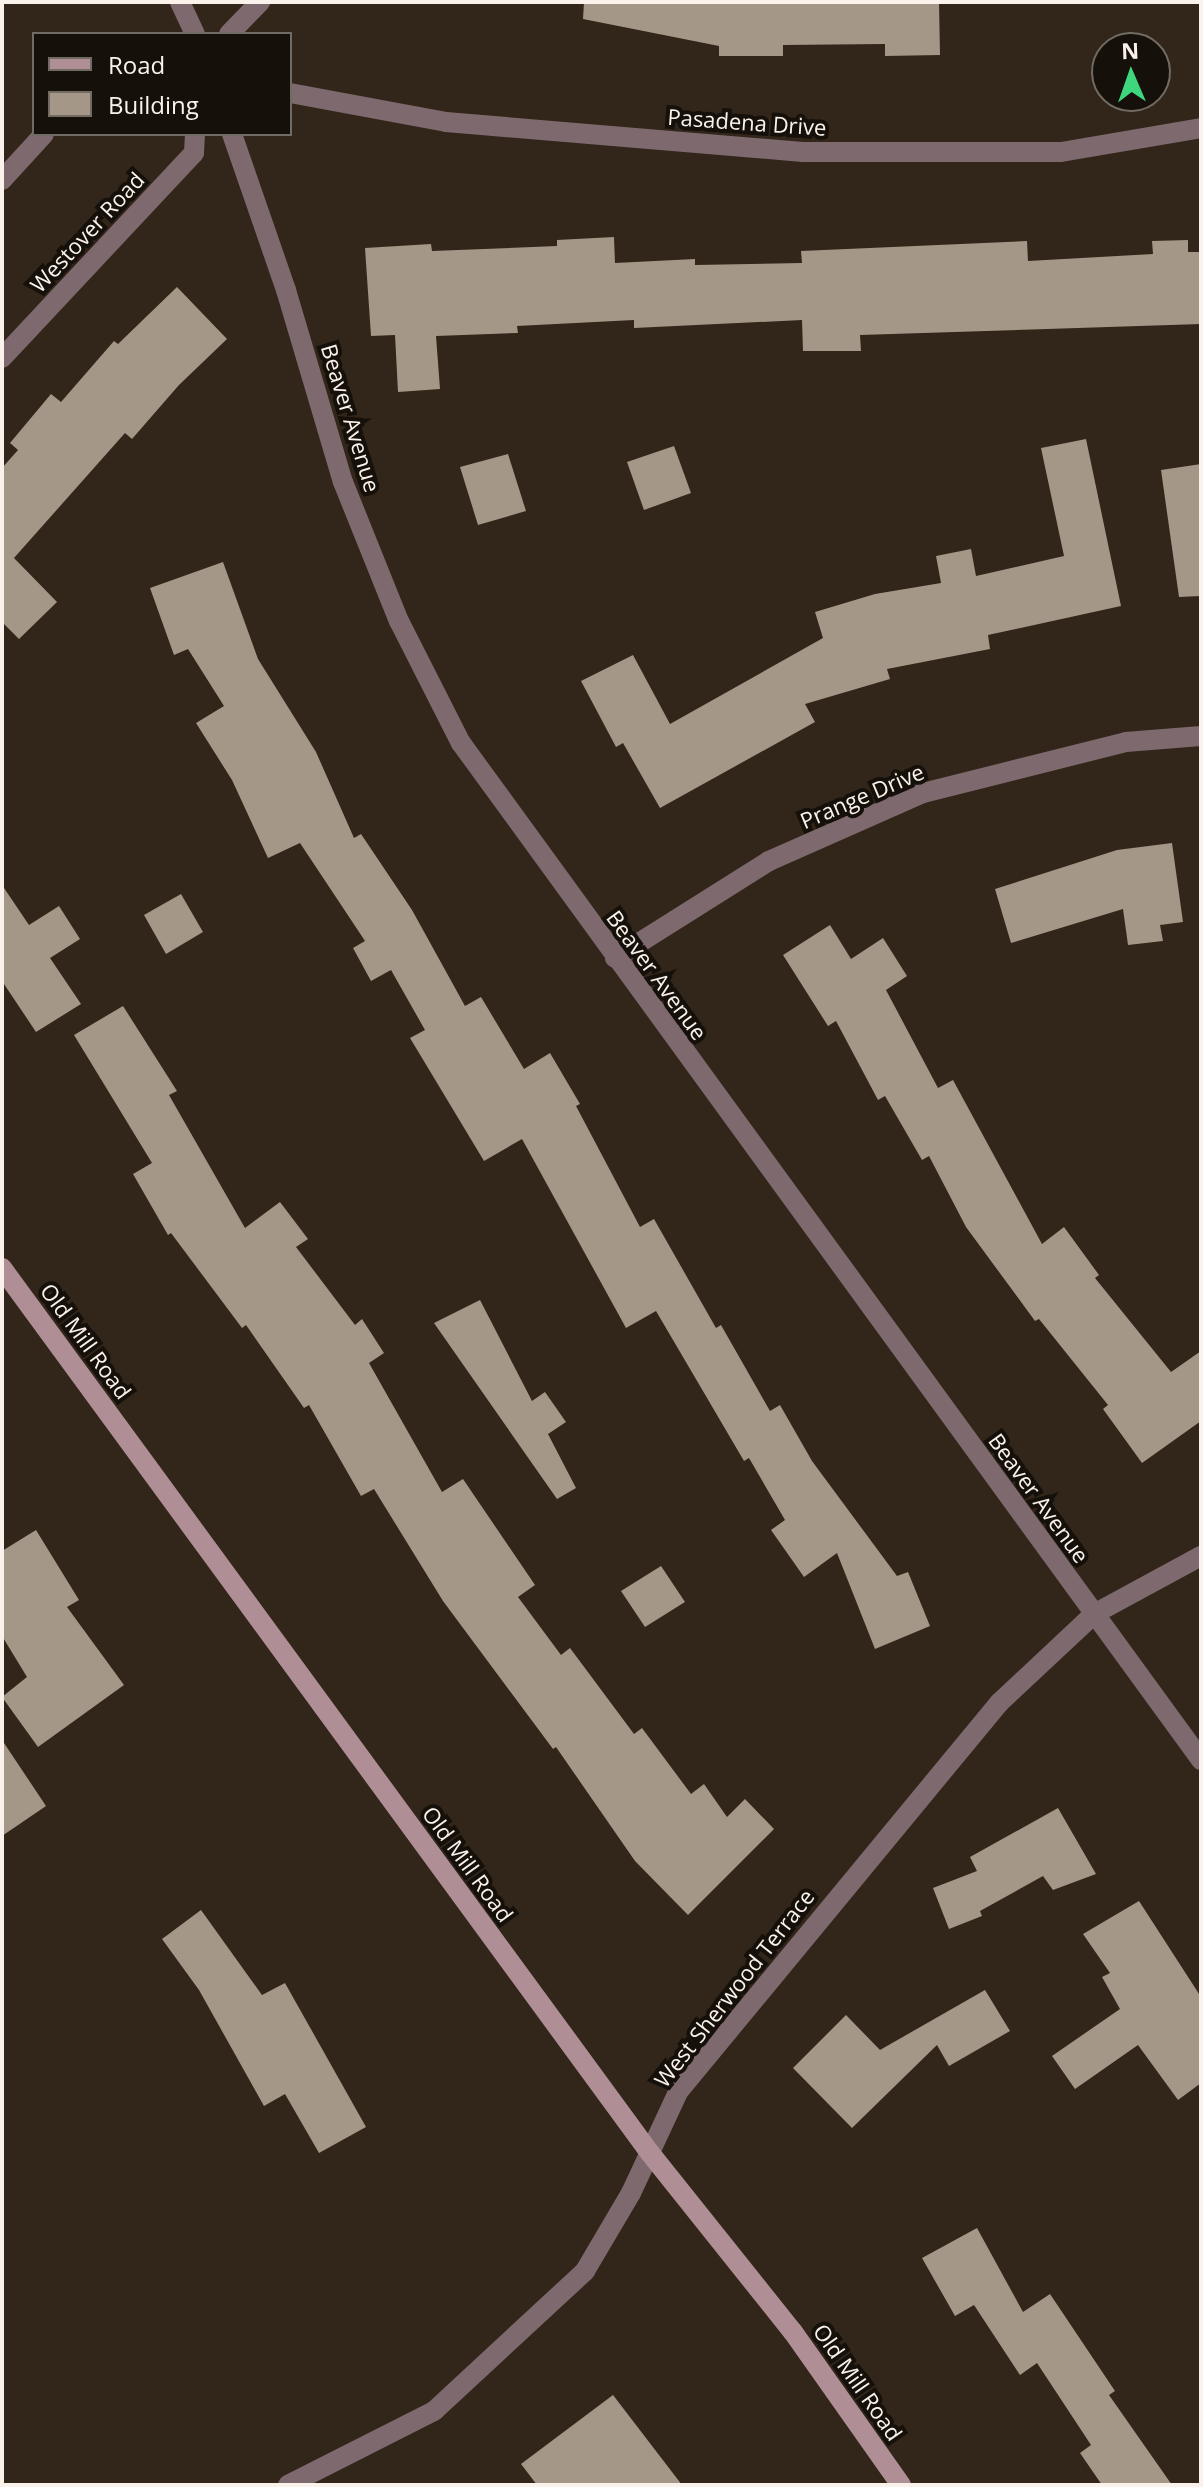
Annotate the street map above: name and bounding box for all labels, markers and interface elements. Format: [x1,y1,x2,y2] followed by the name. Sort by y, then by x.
[32,32,292,136] legend
[1091,32,1171,112] north arrow
[1121,35,1140,65] text: N
[108,48,165,81] text: Road
[108,88,199,121] text: Building
[667,103,827,141] street label: Pasadena Drive
[25,166,149,298] street label: Westover Road
[316,341,386,495] street label: Beaver Avenue
[796,758,928,834] street label: Prange Drive
[601,905,713,1045] street label: Beaver Avenue
[35,1278,137,1404] street label: Old Mill Road
[983,1428,1095,1568] street label: Beaver Avenue
[417,1801,519,1927] street label: Old Mill Road
[649,1884,819,2092] street label: West Sherwood Terrace
[808,2319,908,2445] street label: Old Mill Road

